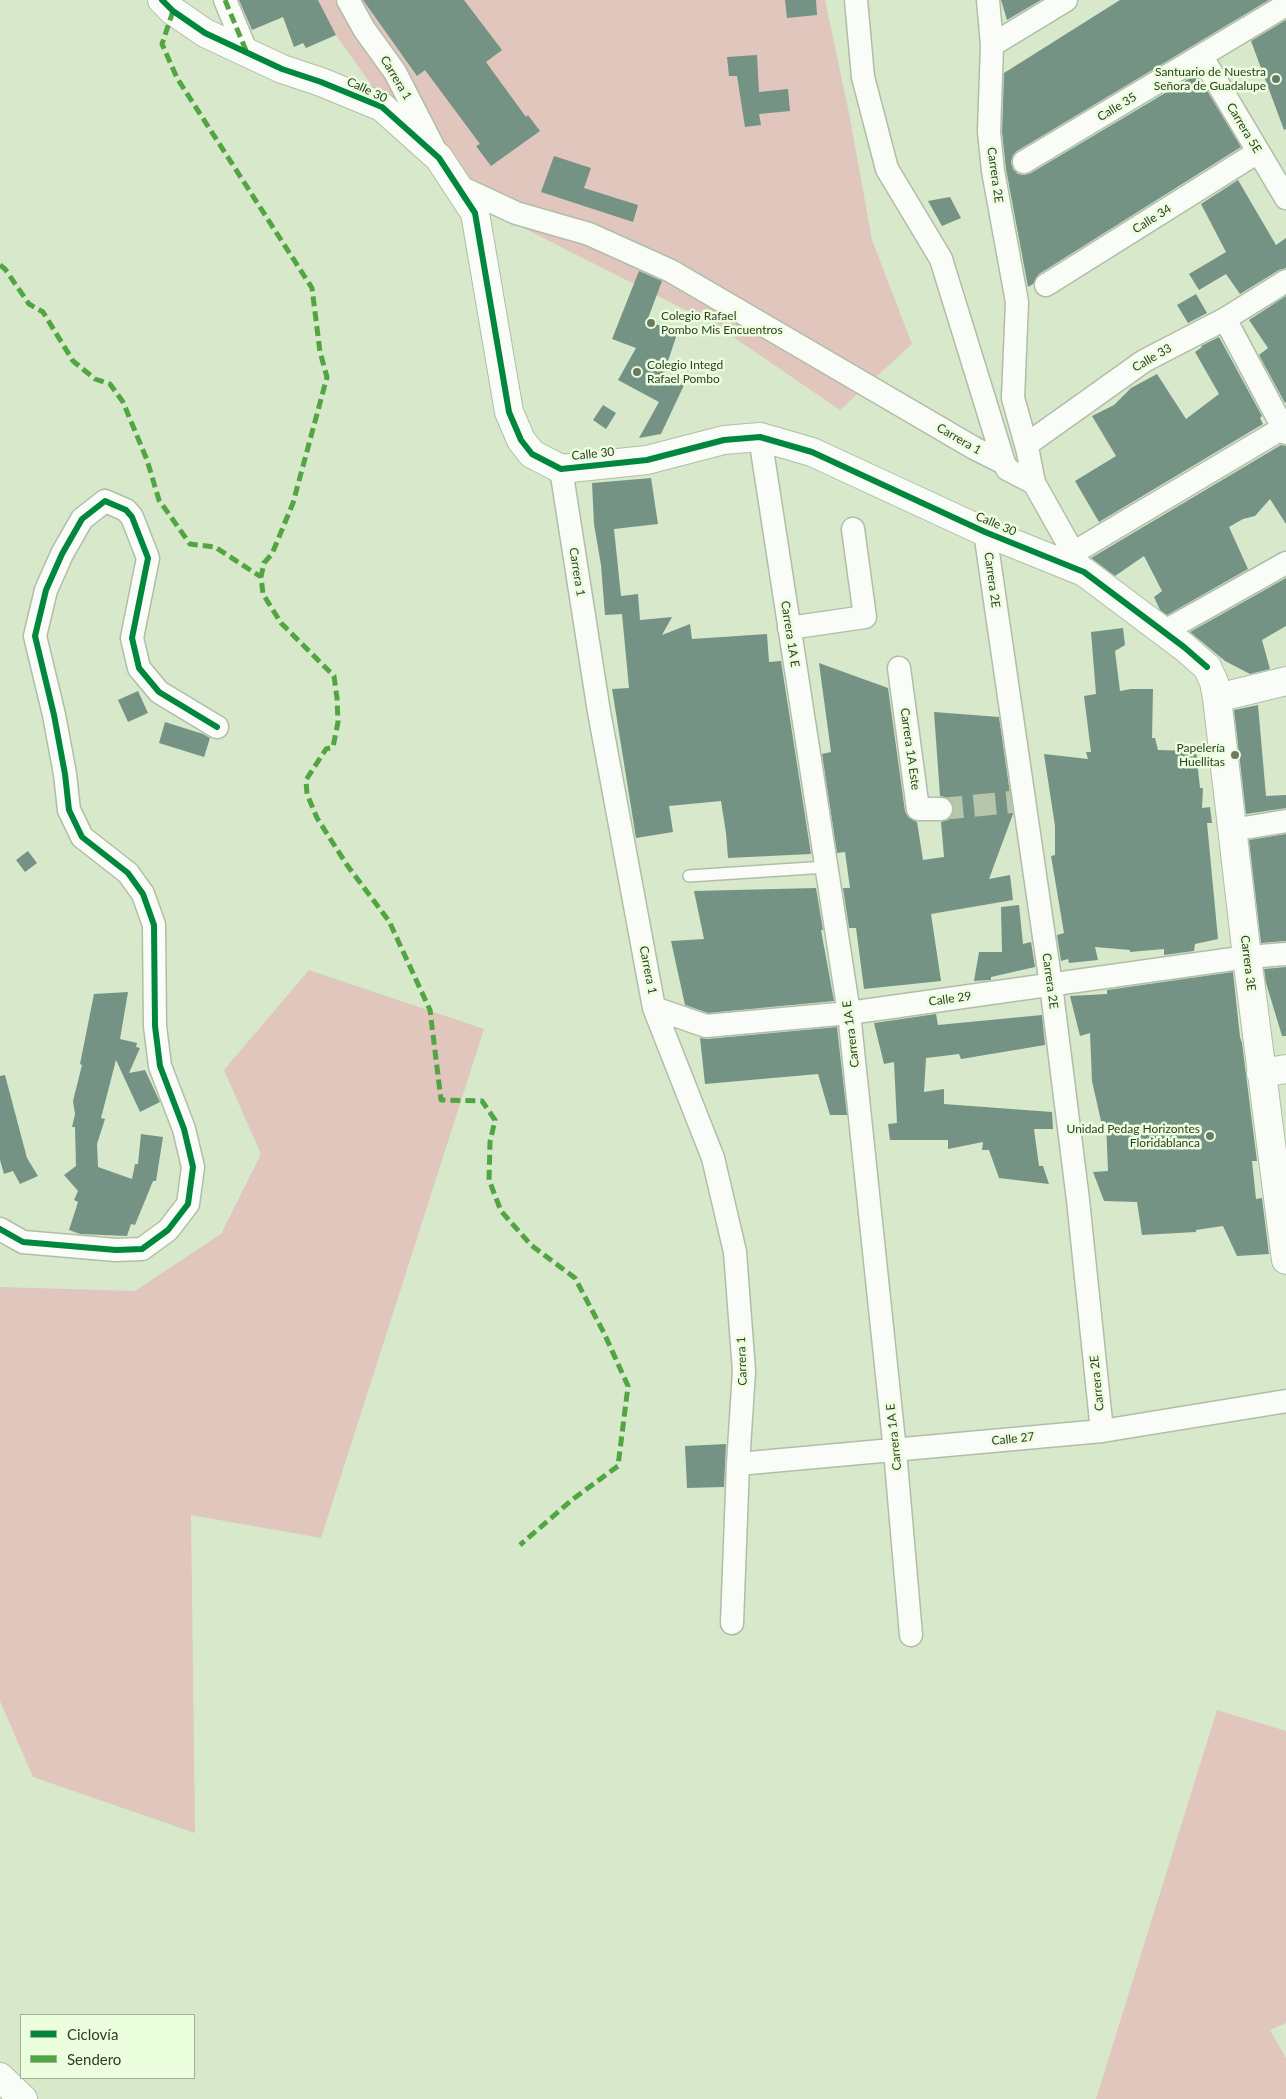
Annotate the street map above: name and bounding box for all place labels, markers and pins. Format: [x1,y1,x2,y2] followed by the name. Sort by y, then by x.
[1154,65,1266,93] place label: Santuario de Nuestra Señora de Guadalupe
[1270,73,1282,85] marker: Santuario de Nuestra Señora de Guadalupe
[661,309,783,337] place label: Colegio Rafael Pombo Mis Encuentros
[645,317,657,329] marker: Colegio Rafael Pombo Mis Encuentros
[647,358,723,386] place label: Colegio Integd Rafael Pombo
[631,366,643,378] marker: Colegio Integd Rafael Pombo
[1177,741,1225,769] place label: Papelería Huellitas
[1229,749,1241,761] marker: Papelería Huellitas
[1067,1122,1200,1150] place label: Unidad Pedag Horizontes Floridablanca
[1204,1130,1216,1142] marker: Unidad Pedag Horizontes Floridablanca

